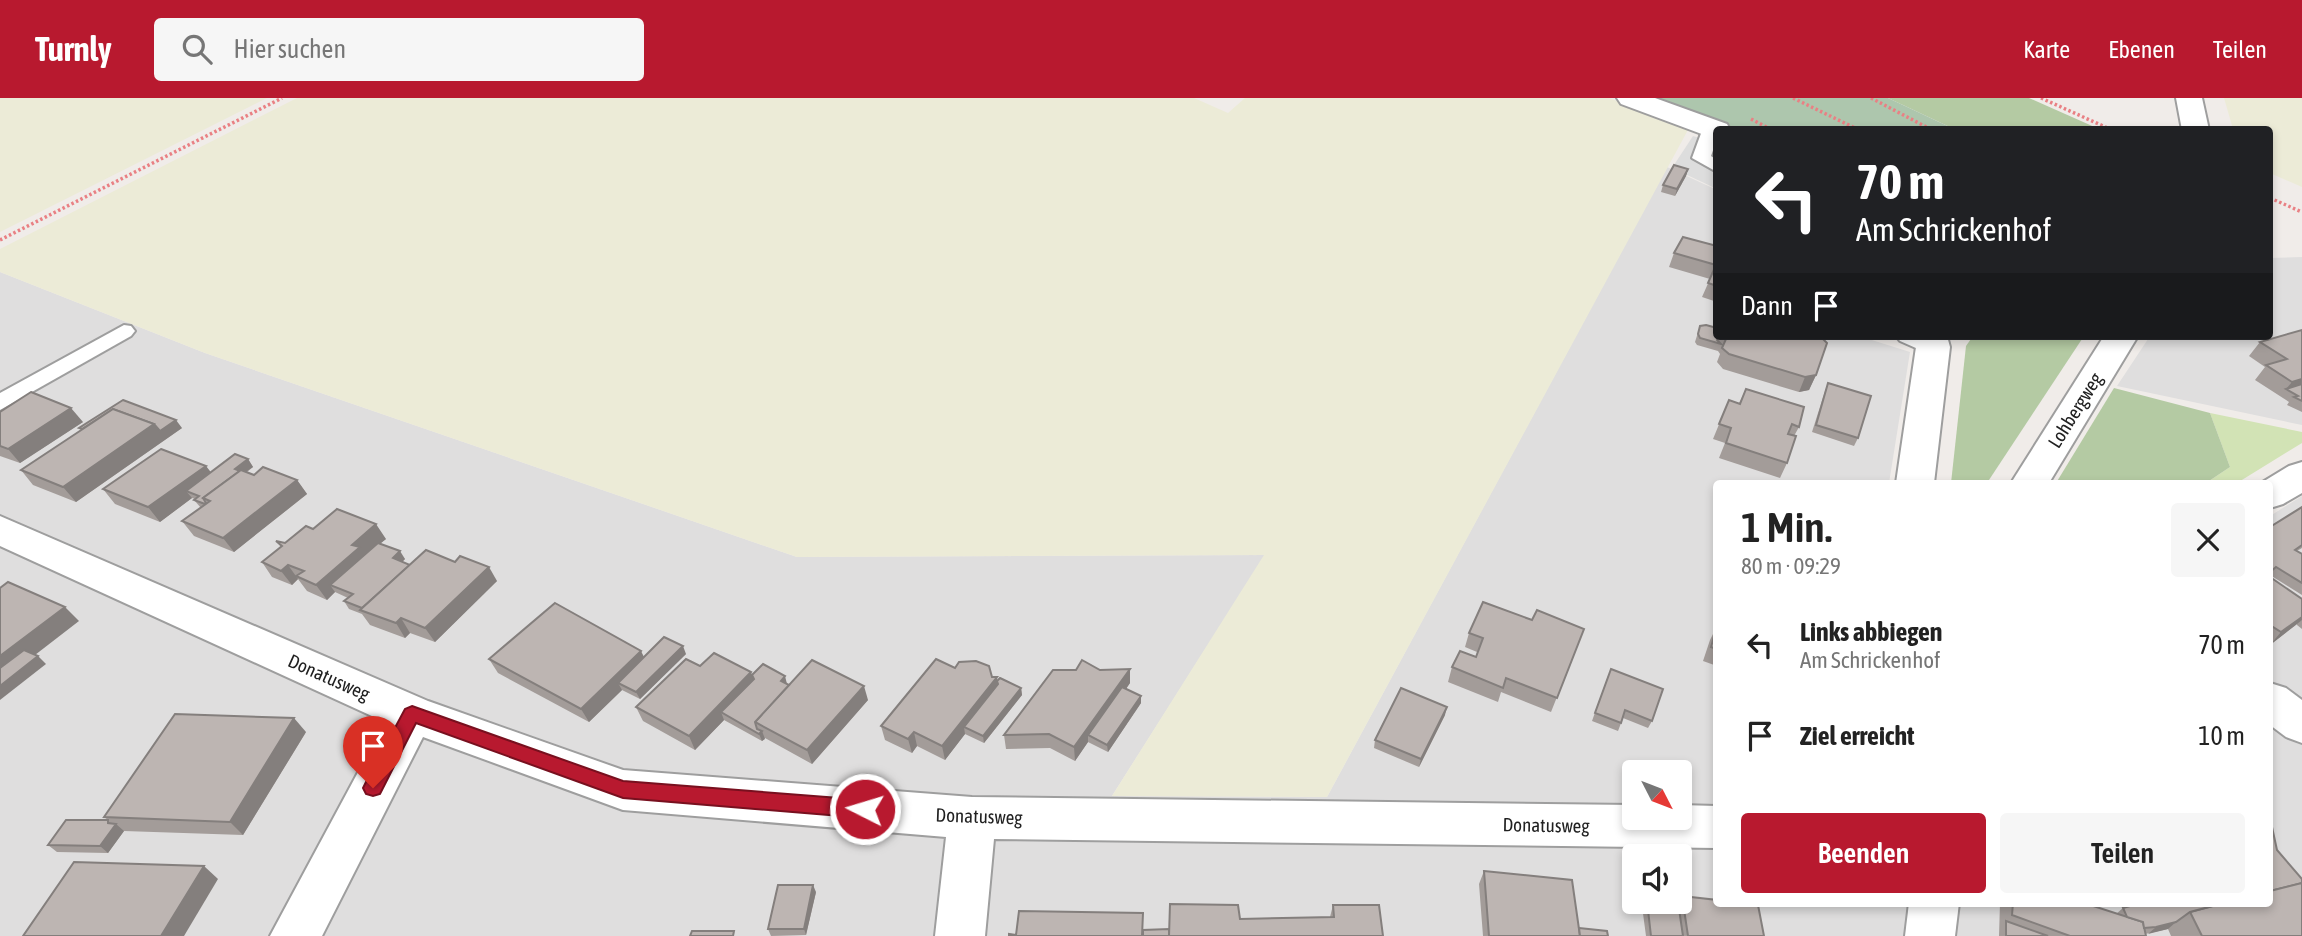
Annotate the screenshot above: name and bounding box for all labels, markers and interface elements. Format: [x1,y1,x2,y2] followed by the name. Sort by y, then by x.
[154,18,644,81] search box
[35,30,112,68] text: Turnly
[178,30,216,68] icon: search
[234,34,346,64] text: Hier suchen
[2023,36,2070,63] text: Karte
[2108,36,2175,63] text: Ebenen
[2213,36,2267,63] text: Teilen
[1856,153,1944,209] text: 70 m
[1741,154,1832,245] icon: left
[1856,211,2051,248] text: Am Schrickenhof
[1807,287,1845,325] icon: arrive
[1741,291,1793,321] text: Dann
[2043,368,2107,452] street label: Lohbergweg
[1741,503,1832,551] text: 1 Min.
[2171,503,2245,577] button: close
[1741,553,1841,579] text: 80 m · 09:29
[1800,617,1942,647] text: Links abbiegen
[1741,626,1779,664] icon: left
[2198,630,2245,660] text: 70 m
[1800,647,1940,673] text: Am Schrickenhof
[285,649,374,705] street label: Donatusweg
[343,716,403,788] pin
[1741,717,1779,755] icon: arrive
[1800,721,1915,751] text: Ziel erreicht
[2198,721,2245,751] text: 10 m
[354,727,392,765] icon: arrive
[1622,760,1692,830] north arrow
[1622,760,1692,914] map controls
[828,772,902,846] position arrow
[935,803,1024,829] street label: Donatusweg
[1502,813,1590,837] street label: Donatusweg
[1741,813,1986,893] button: Beenden
[2000,813,2245,893] button: Teilen
[1622,844,1692,914] button: sound

